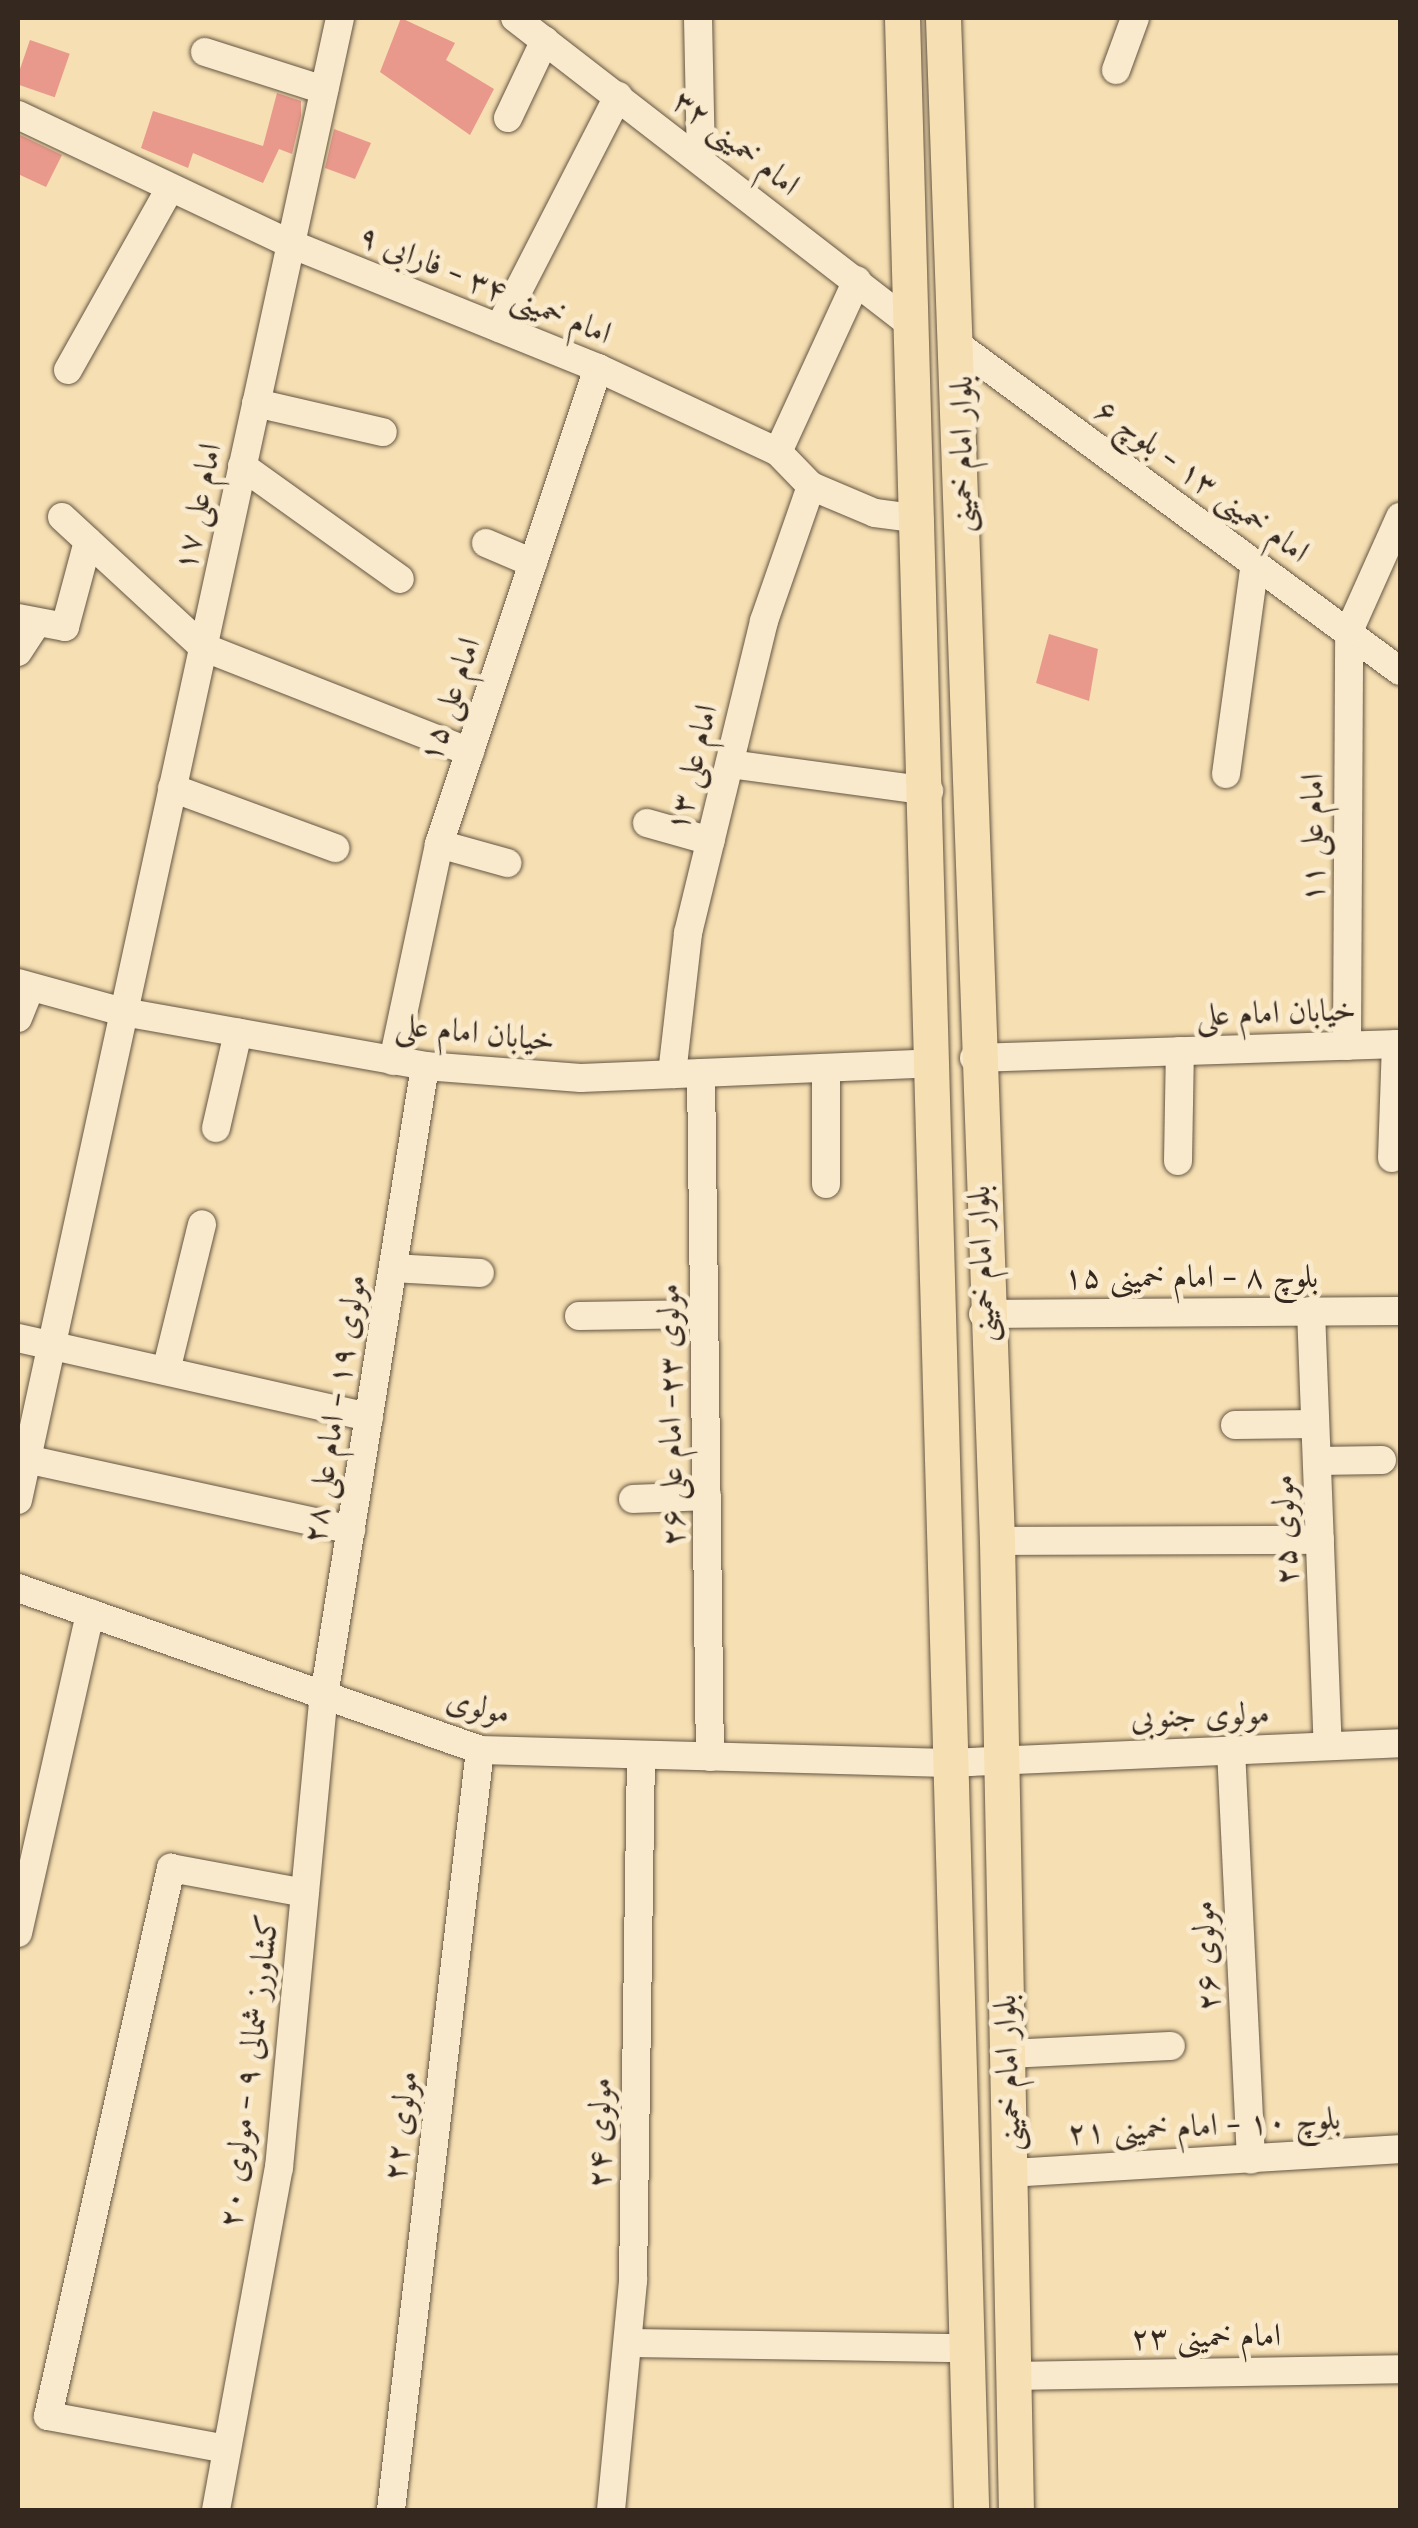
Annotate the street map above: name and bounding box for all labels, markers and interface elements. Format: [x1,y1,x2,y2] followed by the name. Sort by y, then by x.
[665,82,807,204] street label: امام خمینی ۳۲
[353,217,617,353] street label: امام خمینی ۳۴ - فارابی ۹
[943,376,981,532] street label: بلوار امام خمینی
[1088,391,1316,571] street label: امام خمینی ۱۳ - بلوچ ۶
[166,440,230,574] street label: امام علی ۱۷
[411,633,489,767] street label: امام علی ۱۵
[658,701,726,835] street label: امام علی ۱۳
[1294,773,1332,903] street label: امام علی ۱۱
[1195,991,1357,1035] street label: خیابان امام علی
[393,1006,557,1060] street label: خیابان امام علی
[960,1185,1004,1343] street label: بلوار امام خمینی
[1064,1258,1318,1296] street label: بلوچ ۸ - امام خمینی ۱۵
[295,1272,375,1546] street label: مولوی ۱۹ - امام علی ۲۸
[650,1283,692,1547] street label: مولوی ۲۳- امام علی ۲۶
[1264,1474,1306,1586] street label: مولوی ۲۵
[442,1681,514,1733] street label: مولوی
[1130,1694,1270,1738] street label: مولوی جنوبی
[1184,1900,1228,2012] street label: مولوی ۲۶
[211,1912,287,2230] street label: کشاورز شمالی ۹ - مولوی ۲۰
[986,1994,1030,2152] street label: بلوار امام خمینی
[375,2069,427,2183] street label: مولوی ۲۲
[580,2077,620,2189] street label: مولوی ۲۴
[1067,2100,1341,2152] street label: بلوچ ۱۰ - امام خمینی ۲۱
[1131,2316,1281,2358] street label: امام خمینی ۲۳

